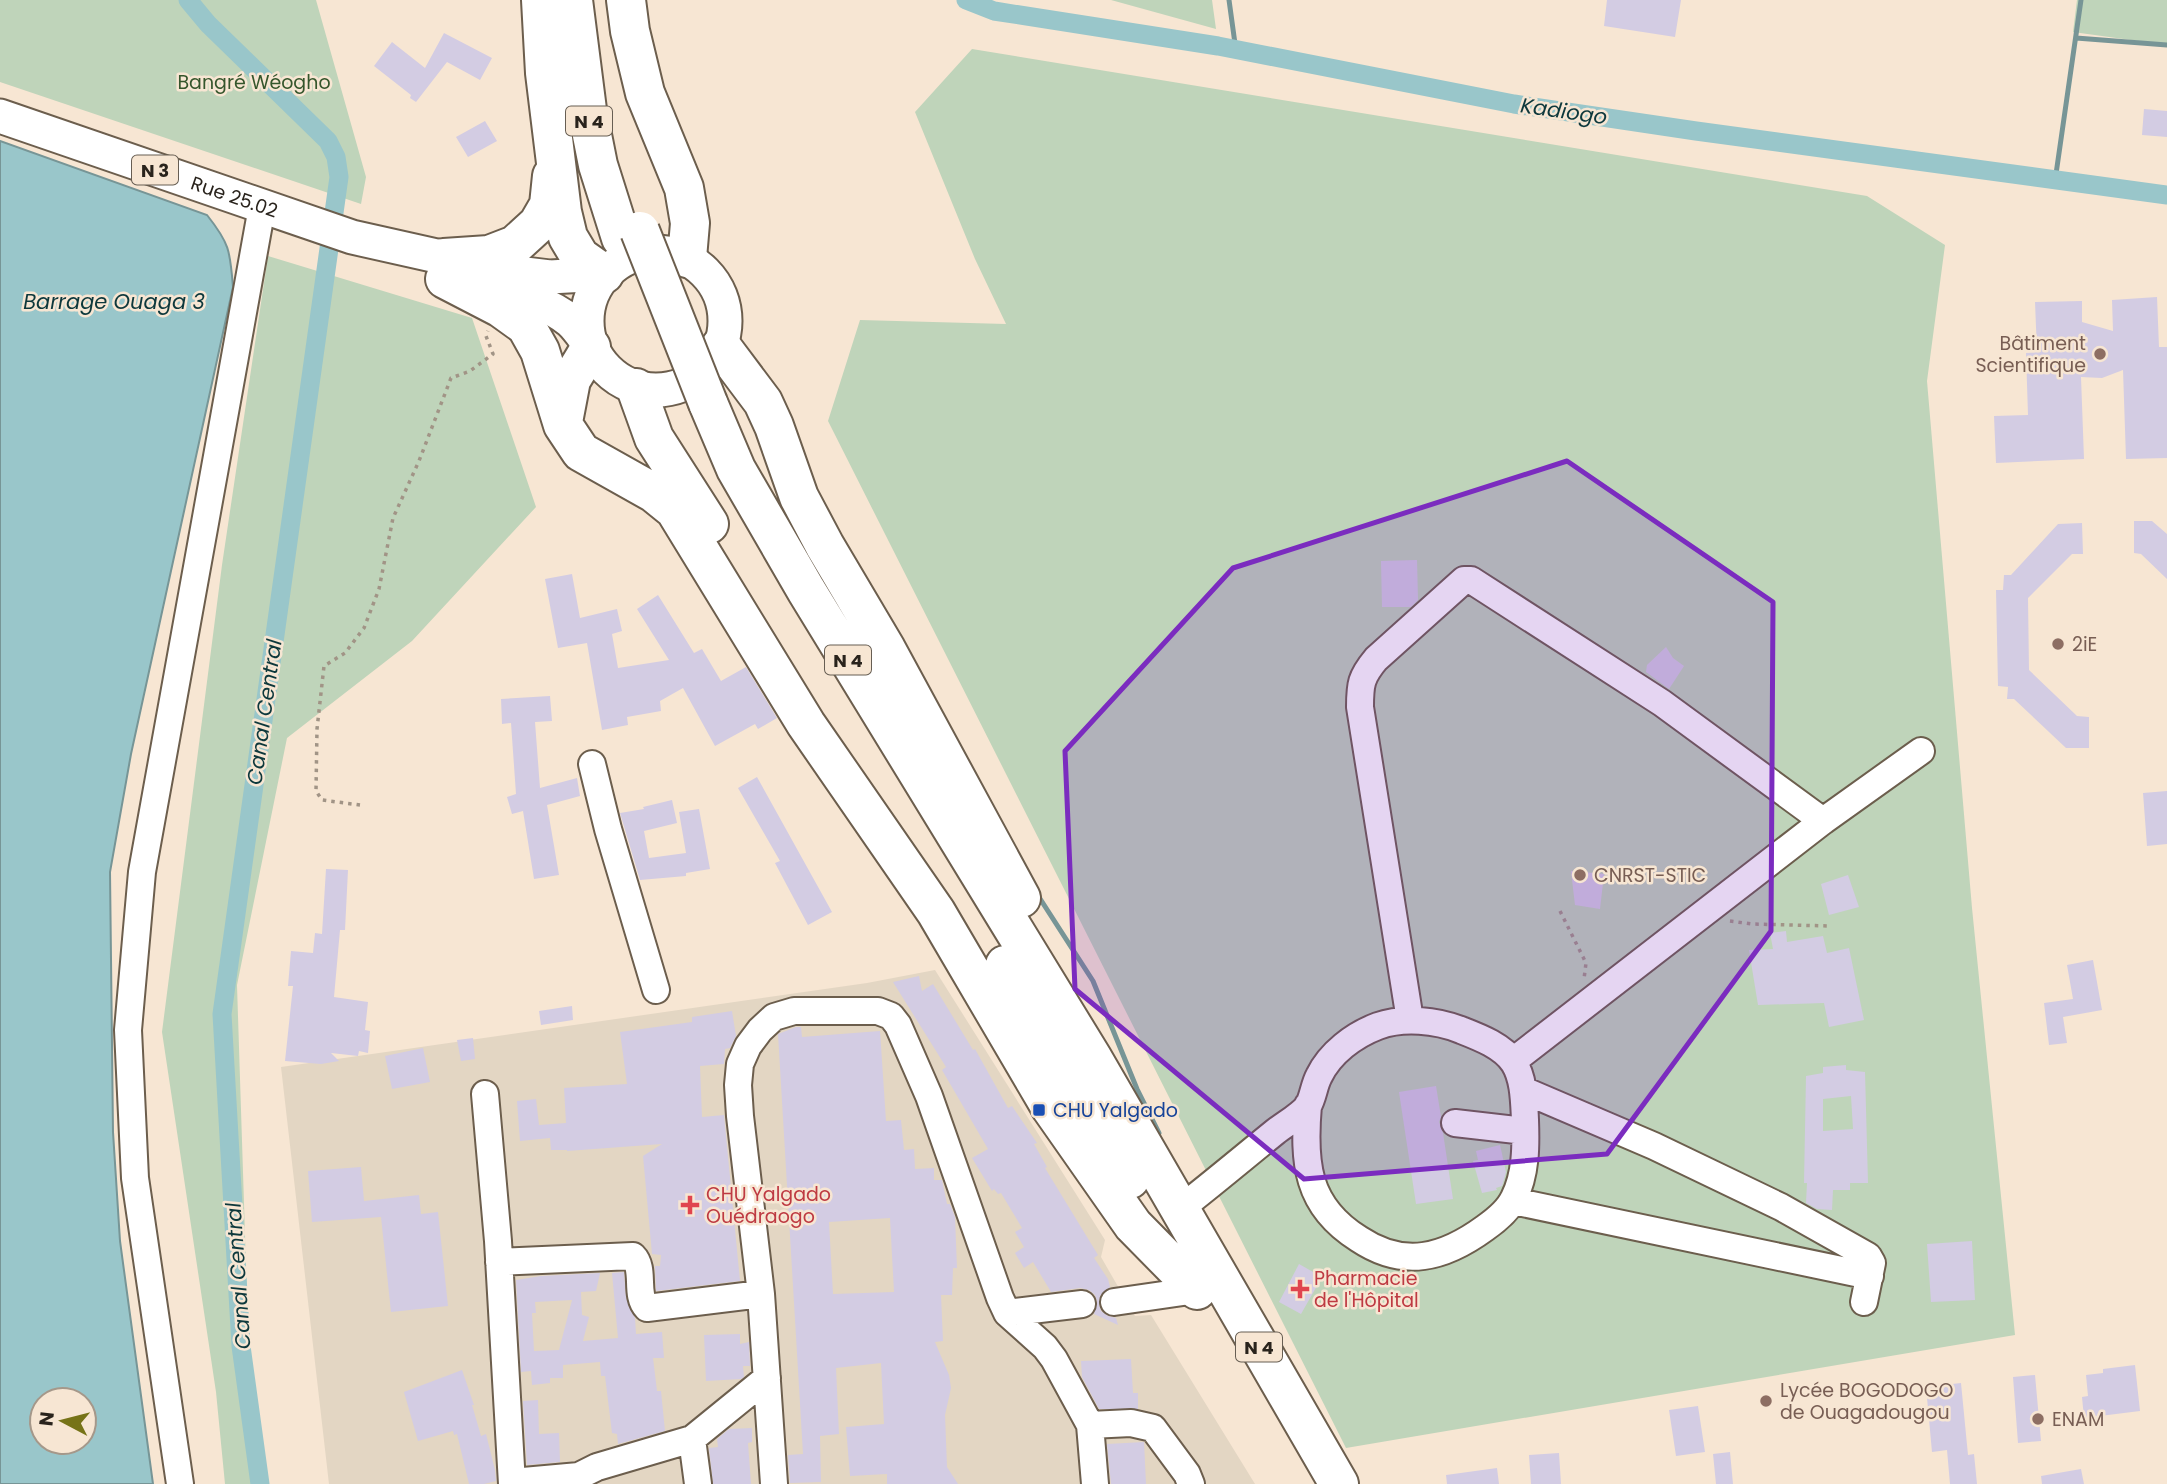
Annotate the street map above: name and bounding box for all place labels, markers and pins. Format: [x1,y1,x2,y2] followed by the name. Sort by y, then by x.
[1975,330,2086,379] place label: Bâtiment Scientifique
[2092,346,2108,362] marker: Bâtiment Scientifique
[2072,631,2097,658] place label: 2iE
[2050,636,2066,652] marker: 2iE
[1594,862,1706,889] place label: CNRST-STIC
[1572,867,1588,883] marker: CNRST-STIC
[1053,1097,1178,1124] place label: CHU Yalgado
[1031,1102,1047,1118] marker: CHU Yalgado
[706,1181,831,1230] place label: CHU Yalgado Ouédraogo
[680,1195,700,1215] marker: CHU Yalgado Ouédraogo
[1314,1265,1419,1314] place label: Pharmacie de l'Hôpital
[1292,1281,1308,1297] marker: Pharmacie de l'Hôpital
[1780,1377,1954,1426] place label: Lycée BOGODOGO de Ouagadougou
[1758,1393,1774,1409] marker: Lycée BOGODOGO de Ouagadougou
[2052,1406,2104,1433] place label: ENAM
[2030,1411,2046,1427] marker: ENAM

